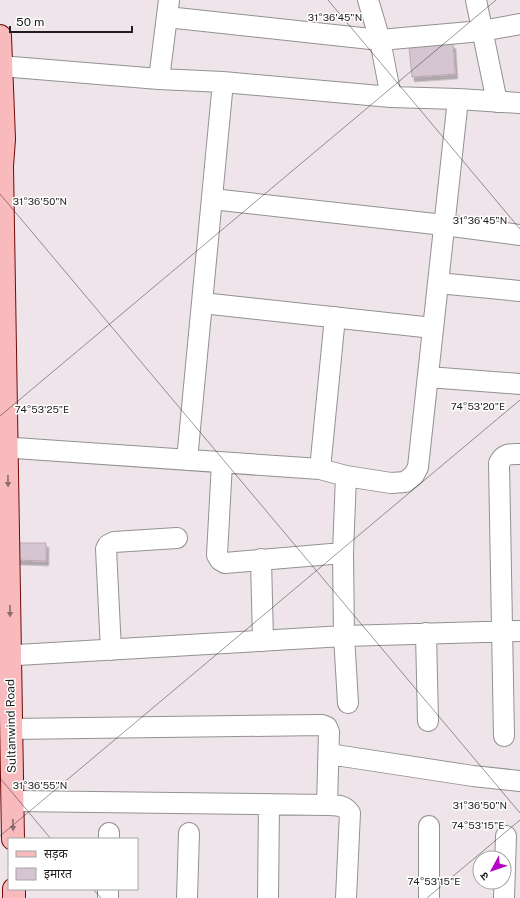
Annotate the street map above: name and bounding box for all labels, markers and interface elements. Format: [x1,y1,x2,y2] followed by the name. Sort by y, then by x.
[10,8,132,34] scale bar
[308,11,362,23] text: 31°36'45"N
[16,15,44,29] text: 50 m
[13,195,67,207] text: 31°36'50"N
[453,214,507,226] text: 31°36'45"N
[451,400,505,412] text: 74°53'20"E
[15,403,69,415] text: 74°53'25"E
[5,475,11,488] one-way arrow
[7,605,13,618] one-way arrow
[3,679,19,773] street label: Sultanwind Road
[13,779,67,791] text: 31°36'55"N
[453,799,507,811] text: 31°36'50"N
[10,819,16,832] one-way arrow
[452,819,504,831] text: 74°53'15"E
[8,838,138,890] legend
[44,847,69,861] text: सड़क
[472,850,512,890] north arrow
[44,867,73,881] text: इमारत
[477,870,491,883] text: उ
[408,875,460,887] text: 74°53'15"E

